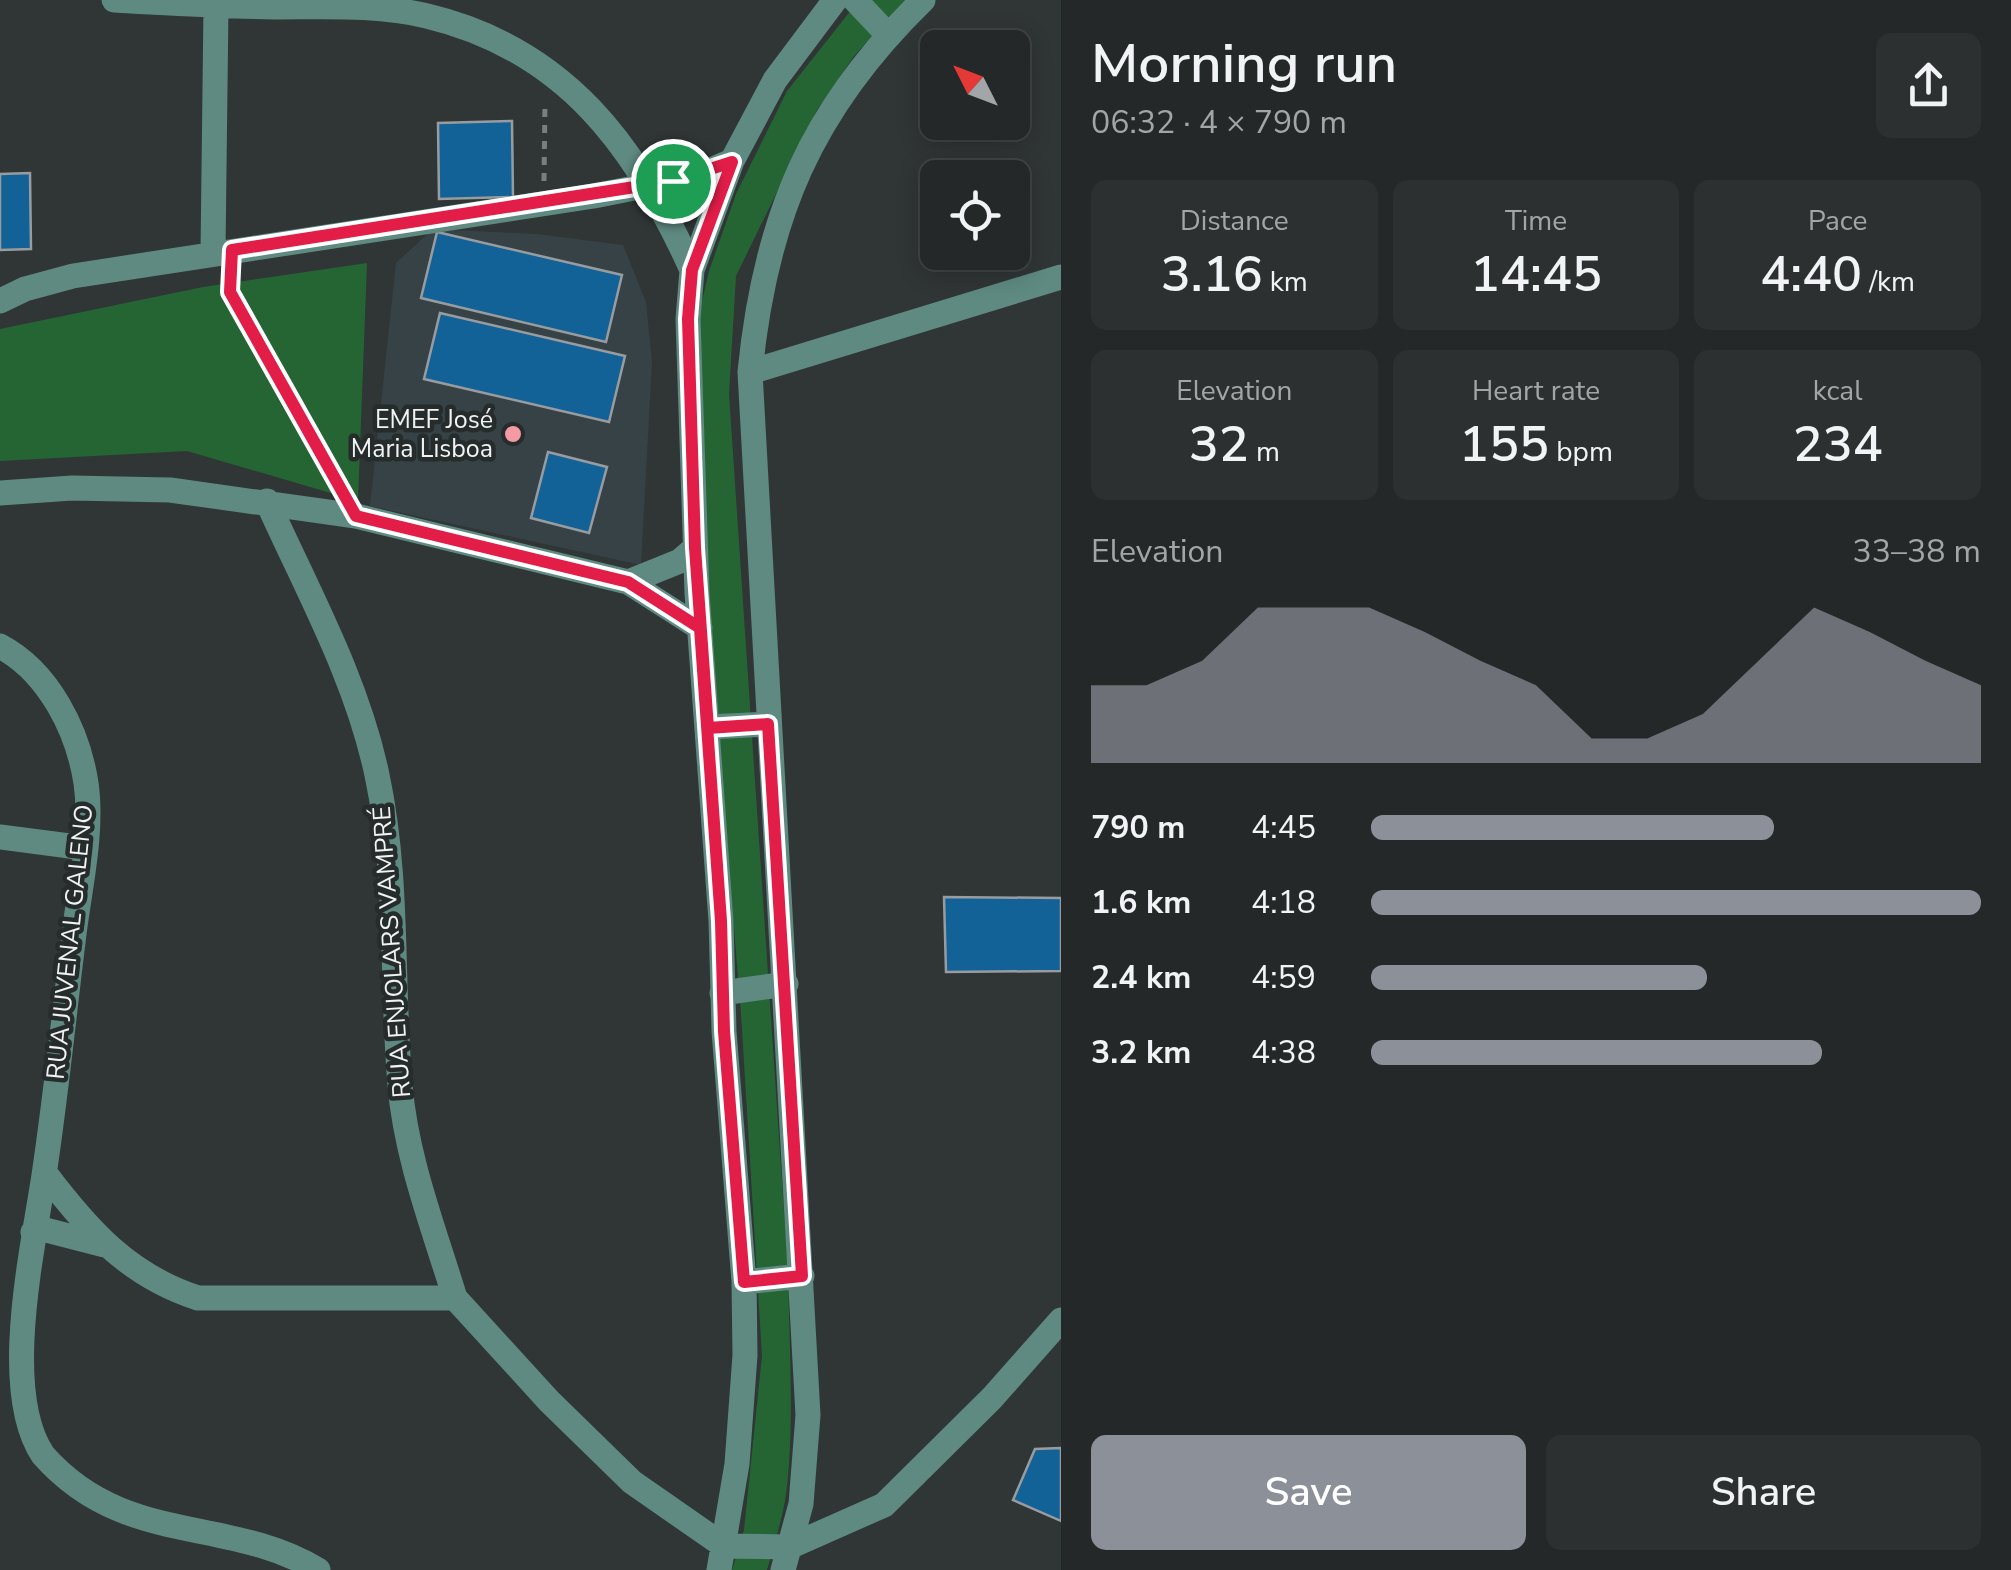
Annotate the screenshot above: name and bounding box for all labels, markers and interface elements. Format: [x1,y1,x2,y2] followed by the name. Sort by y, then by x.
[1091,26,1397,101] text: Morning run
[920,30,1030,140] north arrow
[920,30,1030,270] map controls
[1876,33,1981,138] button: share
[1091,101,1347,144] text: 06:32 · 4 × 790 m
[631,139,716,224] pin
[646,154,701,209] icon: arrive
[920,160,1030,270] button: locate
[1180,202,1289,240] text: Distance
[1505,202,1567,240] text: Time
[1808,202,1867,240] text: Pace
[1161,240,1263,309] text: 3.16
[1470,240,1602,309] text: 14:45
[1760,240,1862,309] text: 4:40
[1263,263,1308,301] text: km
[1862,263,1915,301] text: /km
[1176,372,1292,410] text: Elevation
[1472,372,1600,410] text: Heart rate
[1813,372,1862,410] text: kcal
[351,403,493,466] place label: EMEF José Maria Lisboa
[1189,410,1249,479] text: 32
[1459,410,1549,479] text: 155
[1793,410,1883,479] text: 234
[502,423,524,445] marker: EMEF José Maria Lisboa
[1249,433,1280,471] text: m
[1549,433,1613,471] text: bpm
[1091,530,1224,573] text: Elevation
[1853,530,1981,573] text: 33–38 m
[39,803,101,1081] street label: RUA JUVENAL GALENO
[365,805,419,1099] street label: RUA ENJOLARS VAMPRÉ
[1091,806,1185,849] text: 790 m
[1251,806,1316,849] text: 4:45
[1091,881,1191,924] text: 1.6 km
[1251,881,1316,924] text: 4:18
[1091,956,1191,999] text: 2.4 km
[1251,956,1316,999] text: 4:59
[1091,1031,1191,1074] text: 3.2 km
[1251,1031,1316,1074] text: 4:38
[1091,1435,1526,1550] button: Save
[1546,1435,1981,1550] button: Share

